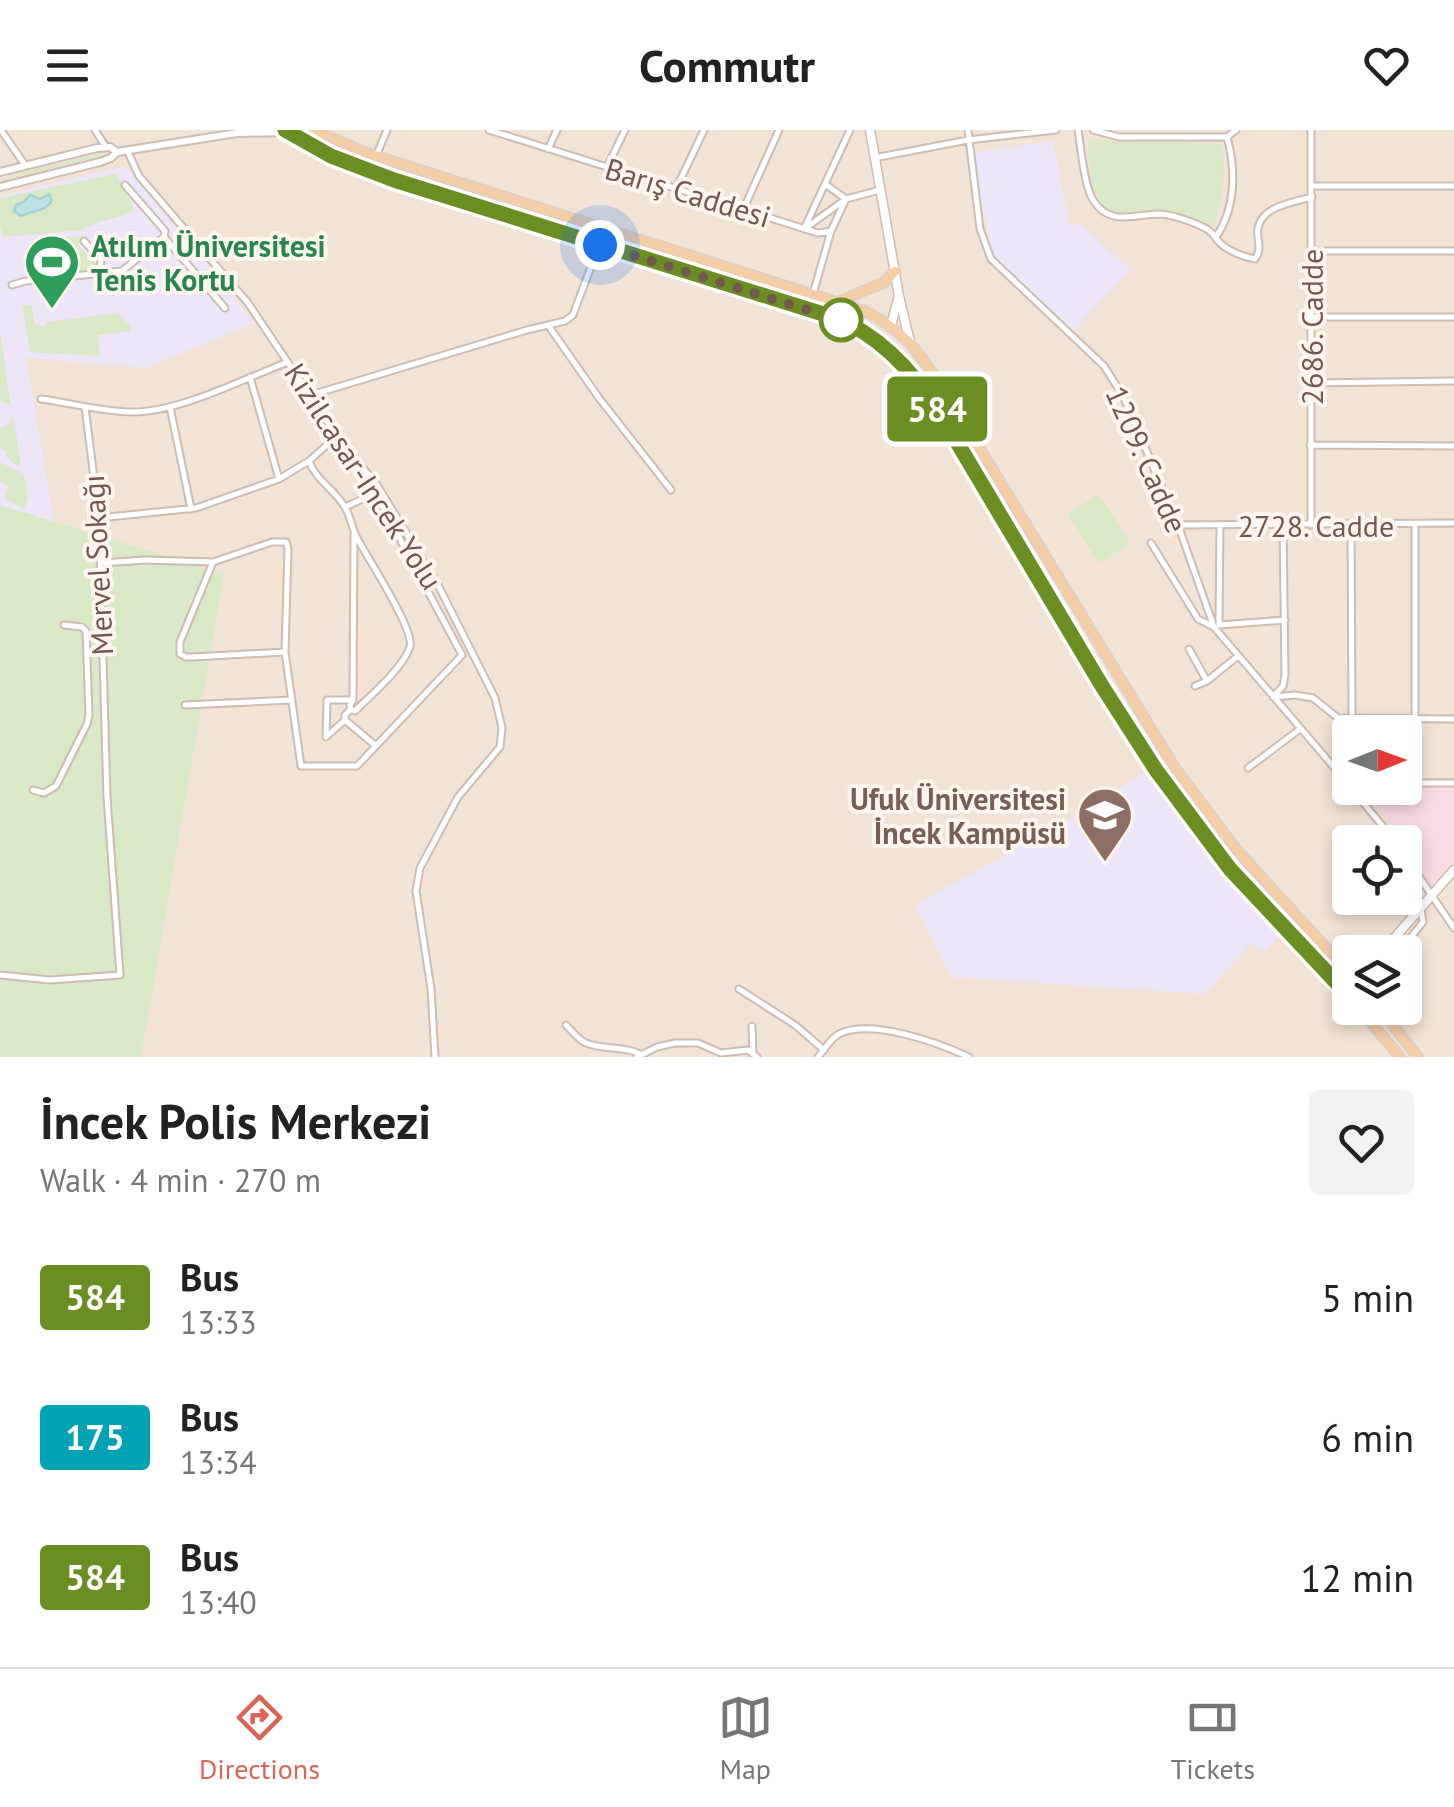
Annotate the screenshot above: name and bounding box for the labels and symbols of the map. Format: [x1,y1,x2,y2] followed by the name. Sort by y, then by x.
[601,148,775,236] street label: Barış Caddesi
[575,220,625,270] your location
[91,226,326,299] place label: Atılım Üniversitesi Tenis Kortu
[22,232,82,311] sports icon: Atılım Üniversitesi Tenis Kortu
[1292,249,1331,405] street label: 2686. Cadde
[820,299,862,341] unlabelled marker
[276,355,452,597] street label: Kizilcasar-Incek Yolu
[880,376,994,442] line badge: 584
[1097,380,1197,538] street label: 1209. Cadde
[73,474,121,656] street label: Mervel Sokağı
[1238,506,1394,545] street label: 2728. Cadde
[1332,715,1422,805] north arrow
[850,779,1066,852] place label: Ufuk Üniversitesi İncek Kampüsü
[1075,785,1135,864] school or university icon: Ufuk Üniversitesi İncek Kampüsü

